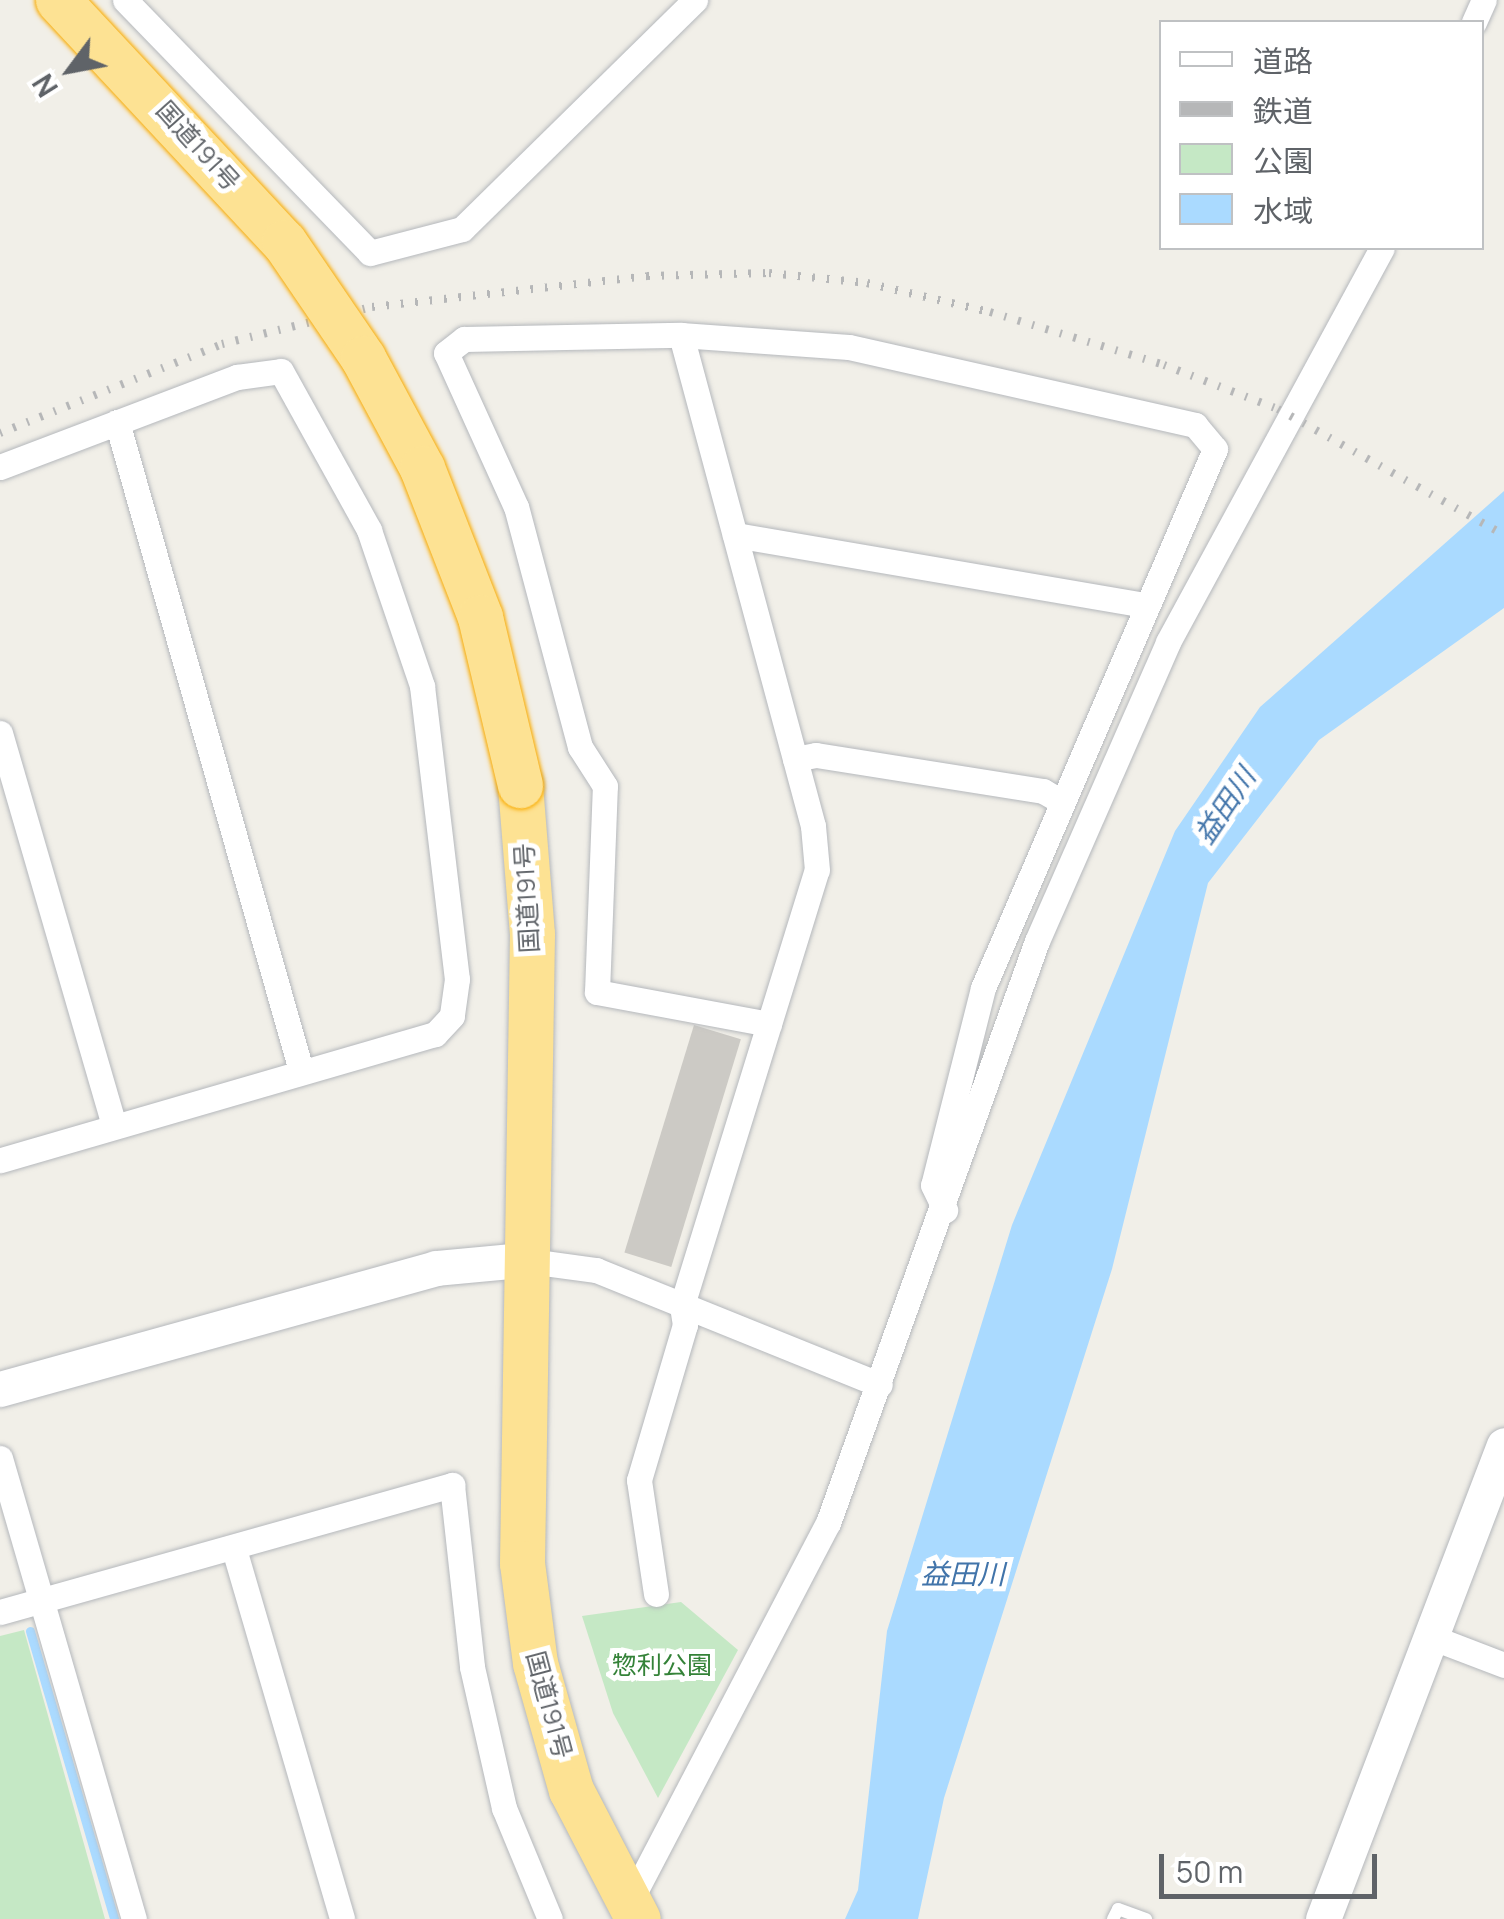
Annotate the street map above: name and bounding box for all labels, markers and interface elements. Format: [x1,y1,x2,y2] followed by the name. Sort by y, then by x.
[20,20,120,120] north arrow
[1159,20,1484,250] legend
[1253,40,1313,81] text: 道路
[23,67,66,104] text: N
[1253,90,1313,131] text: 鉄道
[150,95,246,197] street label: 国道191号
[1253,140,1313,181] text: 公園
[1253,190,1313,231] text: 水域
[1187,761,1261,849] water label: 益田川
[509,842,545,954] street label: 国道191号
[921,1556,1005,1590] water label: 益田川
[520,1648,578,1762] street label: 国道191号
[612,1650,712,1680] park label: 惣利公園
[1164,1834,1382,1896] scale bar
[1176,1851,1243,1892] text: 50 m

